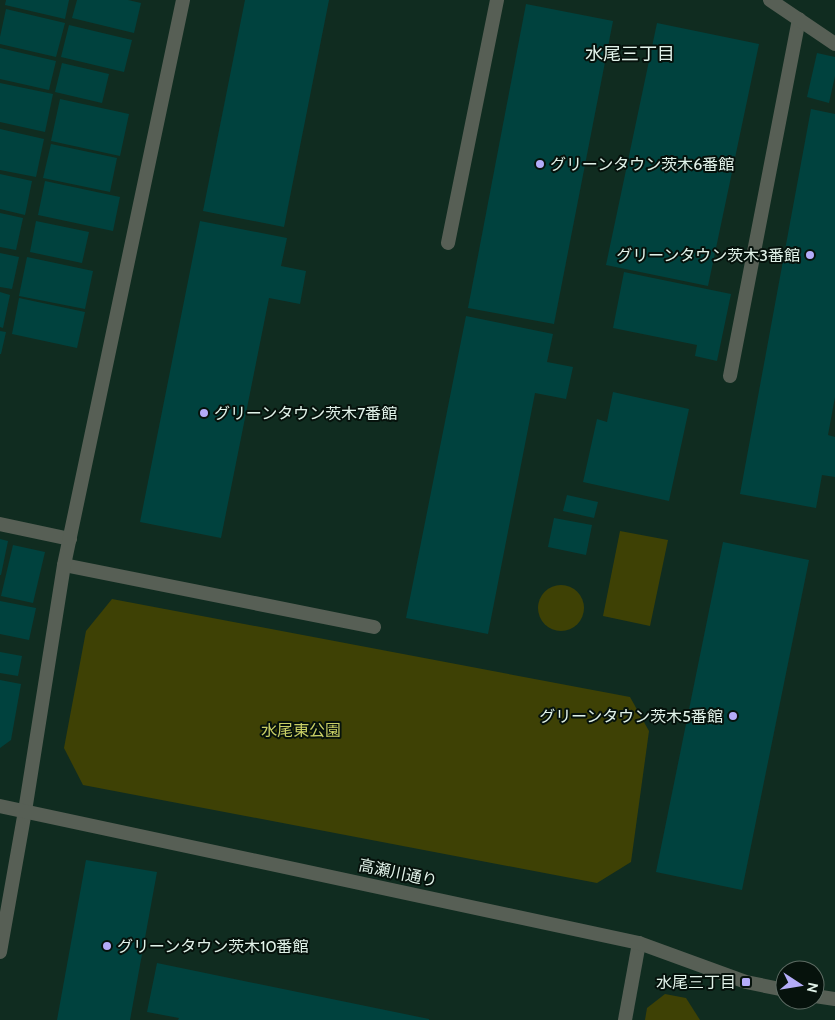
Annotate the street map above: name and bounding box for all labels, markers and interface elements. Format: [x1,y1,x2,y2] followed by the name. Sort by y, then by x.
[585,43,675,65] district label: 水尾三丁目
[550,155,734,174] place label: グリーンタウン茨木6番館
[534,158,546,170] marker: グリーンタウン茨木6番館
[616,246,800,265] place label: グリーンタウン茨木3番館
[804,249,816,261] marker: グリーンタウン茨木3番館
[214,404,397,423] place label: グリーンタウン茨木7番館
[198,407,210,419] marker: グリーンタウン茨木7番館
[539,707,723,726] place label: グリーンタウン茨木5番館
[727,710,739,722] marker: グリーンタウン茨木5番館
[261,721,341,740] park label: 水尾東公園
[357,855,439,891] street label: 高瀬川通り
[117,937,309,956] place label: グリーンタウン茨木10番館
[101,940,113,952] marker: グリーンタウン茨木10番館
[775,960,825,1010] north arrow
[656,973,736,992] place label: 水尾三丁目
[740,976,752,988] marker: 水尾三丁目
[803,981,823,994] text: N

